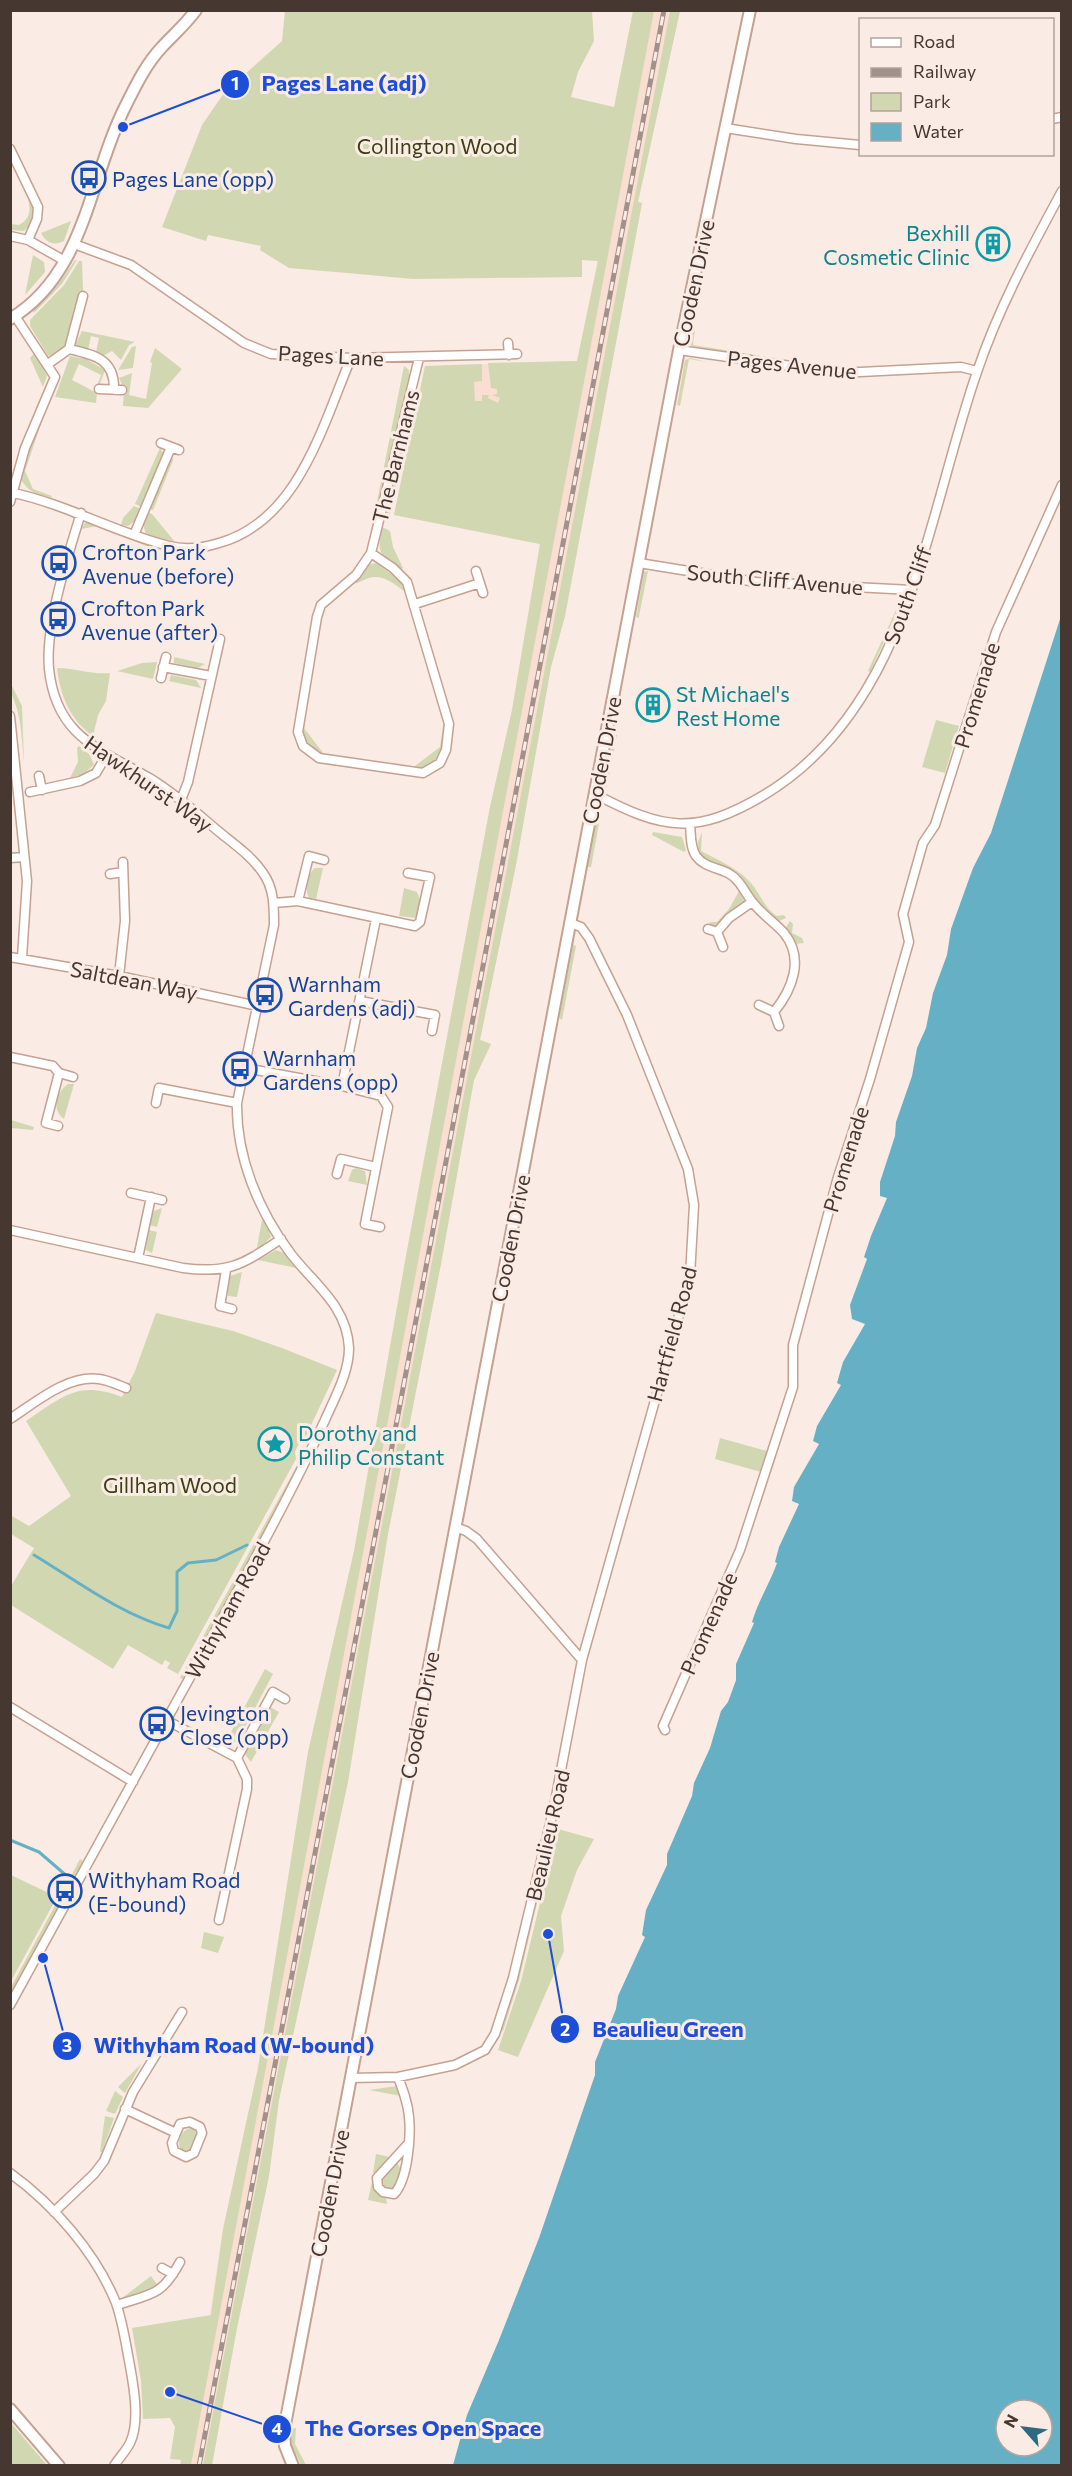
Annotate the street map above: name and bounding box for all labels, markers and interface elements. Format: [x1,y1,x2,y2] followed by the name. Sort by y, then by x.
[859,18,1054,156] legend
[913,30,955,52] text: Road
[913,60,976,82] text: Railway
[220,64,439,104] callout: Pages Lane (adj)
[262,69,427,96] text: Pages Lane (adj)
[231,72,239,94] text: 1
[913,90,951,112] text: Park
[913,120,964,142] text: Water
[357,133,517,158] park label: Collington Wood
[71,160,107,196] bus stop icon: Pages Lane (opp)
[112,166,274,191] place label: Pages Lane (opp)
[667,217,719,349] street label: Cooden Drive
[823,220,970,269] place label: Bexhill Cosmetic Clinic
[975,226,1011,262] building icon: Bexhill Cosmetic Clinic
[277,340,385,370] street label: Pages Lane
[726,345,858,383] street label: Pages Avenue
[366,387,424,525] street label: The Barnhams
[82,539,234,588] place label: Crofton Park Avenue (before)
[878,542,937,647] street label: South Cliff
[41,545,77,581] bus stop icon: Crofton Park Avenue (before)
[686,559,864,599] street label: South Cliff Avenue
[81,595,218,644] place label: Crofton Park Avenue (after)
[40,601,76,637] bus stop icon: Crofton Park Avenue (after)
[948,639,1004,751] street label: Promenade
[676,681,790,730] place label: St Michael's Rest Home
[635,687,671,723] building icon: St Michael's Rest Home
[576,694,626,826] street label: Cooden Drive
[80,730,218,836] street label: Hawkhurst Way
[68,955,200,1005] street label: Saltdean Way
[288,971,416,1020] place label: Warnham Gardens (adj)
[247,977,283,1013] bus stop icon: Warnham Gardens (adj)
[263,1045,398,1094] place label: Warnham Gardens (opp)
[222,1051,258,1087] bus stop icon: Warnham Gardens (opp)
[817,1103,873,1215] street label: Promenade
[485,1172,535,1304] street label: Cooden Drive
[641,1264,701,1404] street label: Hartfield Road
[298,1420,444,1469] place label: Dorothy and Philip Constant
[257,1426,293,1462] place icon: Dorothy and Philip Constant
[103,1472,237,1497] park label: Gillham Wood
[179,1537,275,1683] street label: Withyham Road
[674,1568,742,1678] street label: Promenade
[394,1649,444,1781] street label: Cooden Drive
[180,1700,289,1749] place label: Jevington Close (opp)
[139,1706,175,1742] bus stop icon: Jevington Close (opp)
[520,1767,574,1903] street label: Beaulieu Road
[88,1867,241,1916] place label: Withyham Road (E-bound)
[47,1873,83,1909] bus stop icon: Withyham Road (E-bound)
[550,2009,756,2049] callout: Beaulieu Green
[592,2015,744,2042] text: Beaulieu Green
[560,2018,570,2040] text: 2
[52,2026,386,2066] callout: Withyham Road (W-bound)
[94,2031,374,2058] text: Withyham Road (W-bound)
[62,2034,72,2056] text: 3
[304,2127,354,2259] street label: Cooden Drive
[994,2398,1054,2458] north arrow
[262,2409,553,2449] callout: The Gorses Open Space
[999,2411,1022,2430] text: N
[305,2414,541,2441] text: The Gorses Open Space
[271,2417,283,2439] text: 4

